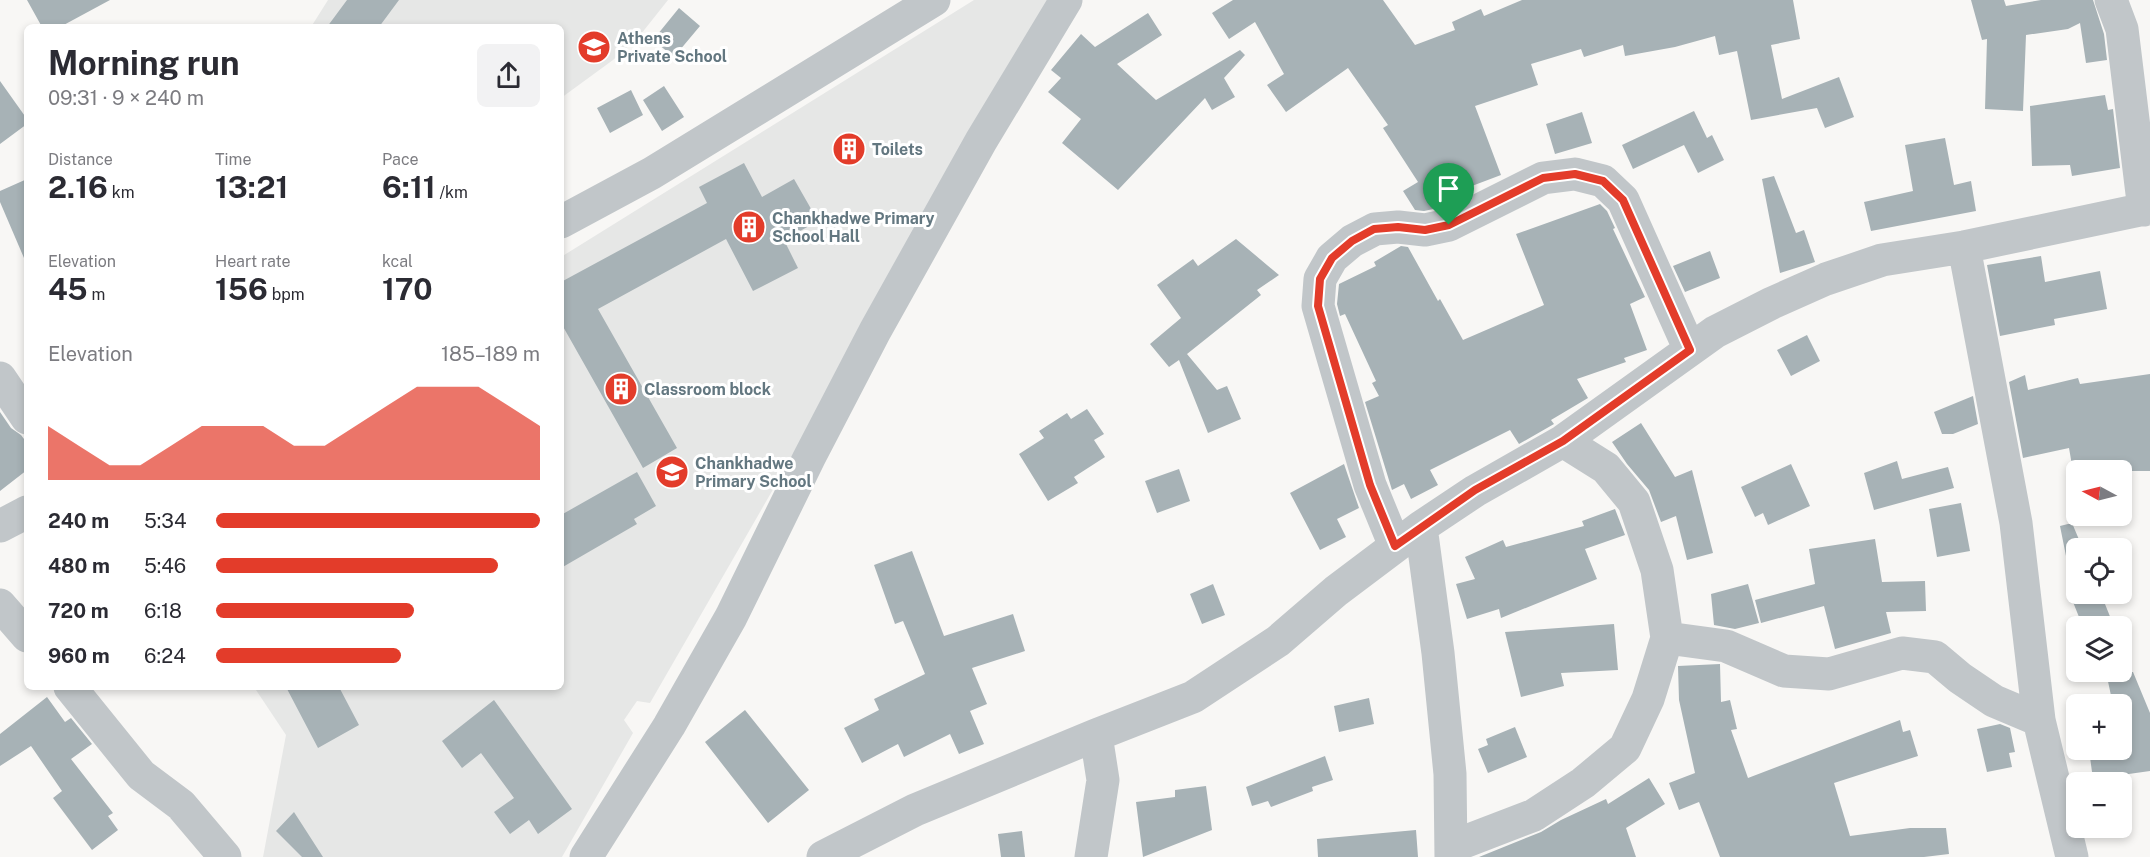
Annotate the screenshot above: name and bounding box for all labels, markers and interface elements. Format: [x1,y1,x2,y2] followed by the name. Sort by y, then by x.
[576,29,612,65] school or university icon: Athens Private School
[617,29,727,66] place label: Athens Private School
[48,44,240,82] text: Morning run
[477,44,540,107] button: share
[48,86,204,110] text: 09:31 · 9 × 240 m
[831,131,867,167] building icon: Toilets
[872,140,923,159] place label: Toilets
[48,150,113,169] text: Distance
[215,150,251,169] text: Time
[382,150,419,169] text: Pace
[1423,163,1474,225] pin
[48,169,108,205] text: 2.16
[215,169,288,205] text: 13:21
[382,169,436,205] text: 6:11
[1432,172,1465,205] icon: arrive
[108,183,135,202] text: km
[436,183,468,202] text: /km
[731,209,767,245] building icon: Chankhadwe Primary School Hall
[772,209,935,246] place label: Chankhadwe Primary School Hall
[48,252,116,271] text: Elevation
[215,252,291,271] text: Heart rate
[382,252,413,271] text: kcal
[48,271,88,307] text: 45
[215,271,268,307] text: 156
[382,271,433,307] text: 170
[88,285,105,304] text: m
[268,285,305,304] text: bpm
[48,342,133,366] text: Elevation
[441,342,540,366] text: 185–189 m
[603,371,639,407] building icon: Classroom block
[644,380,771,399] place label: Classroom block
[654,454,690,490] school or university icon: Chankhadwe Primary School
[695,454,812,491] place label: Chankhadwe Primary School
[2066,460,2132,526] north arrow
[2066,460,2132,838] map controls
[48,509,109,533] text: 240 m
[144,509,186,533] text: 5:34
[2066,538,2132,604] button: locate
[48,554,110,578] text: 480 m
[144,554,186,578] text: 5:46
[48,599,109,623] text: 720 m
[144,599,182,623] text: 6:18
[2066,616,2132,682] button: layers
[48,644,110,668] text: 960 m
[144,644,186,668] text: 6:24
[2066,694,2132,760] button: +
[2066,772,2132,838] button: −

